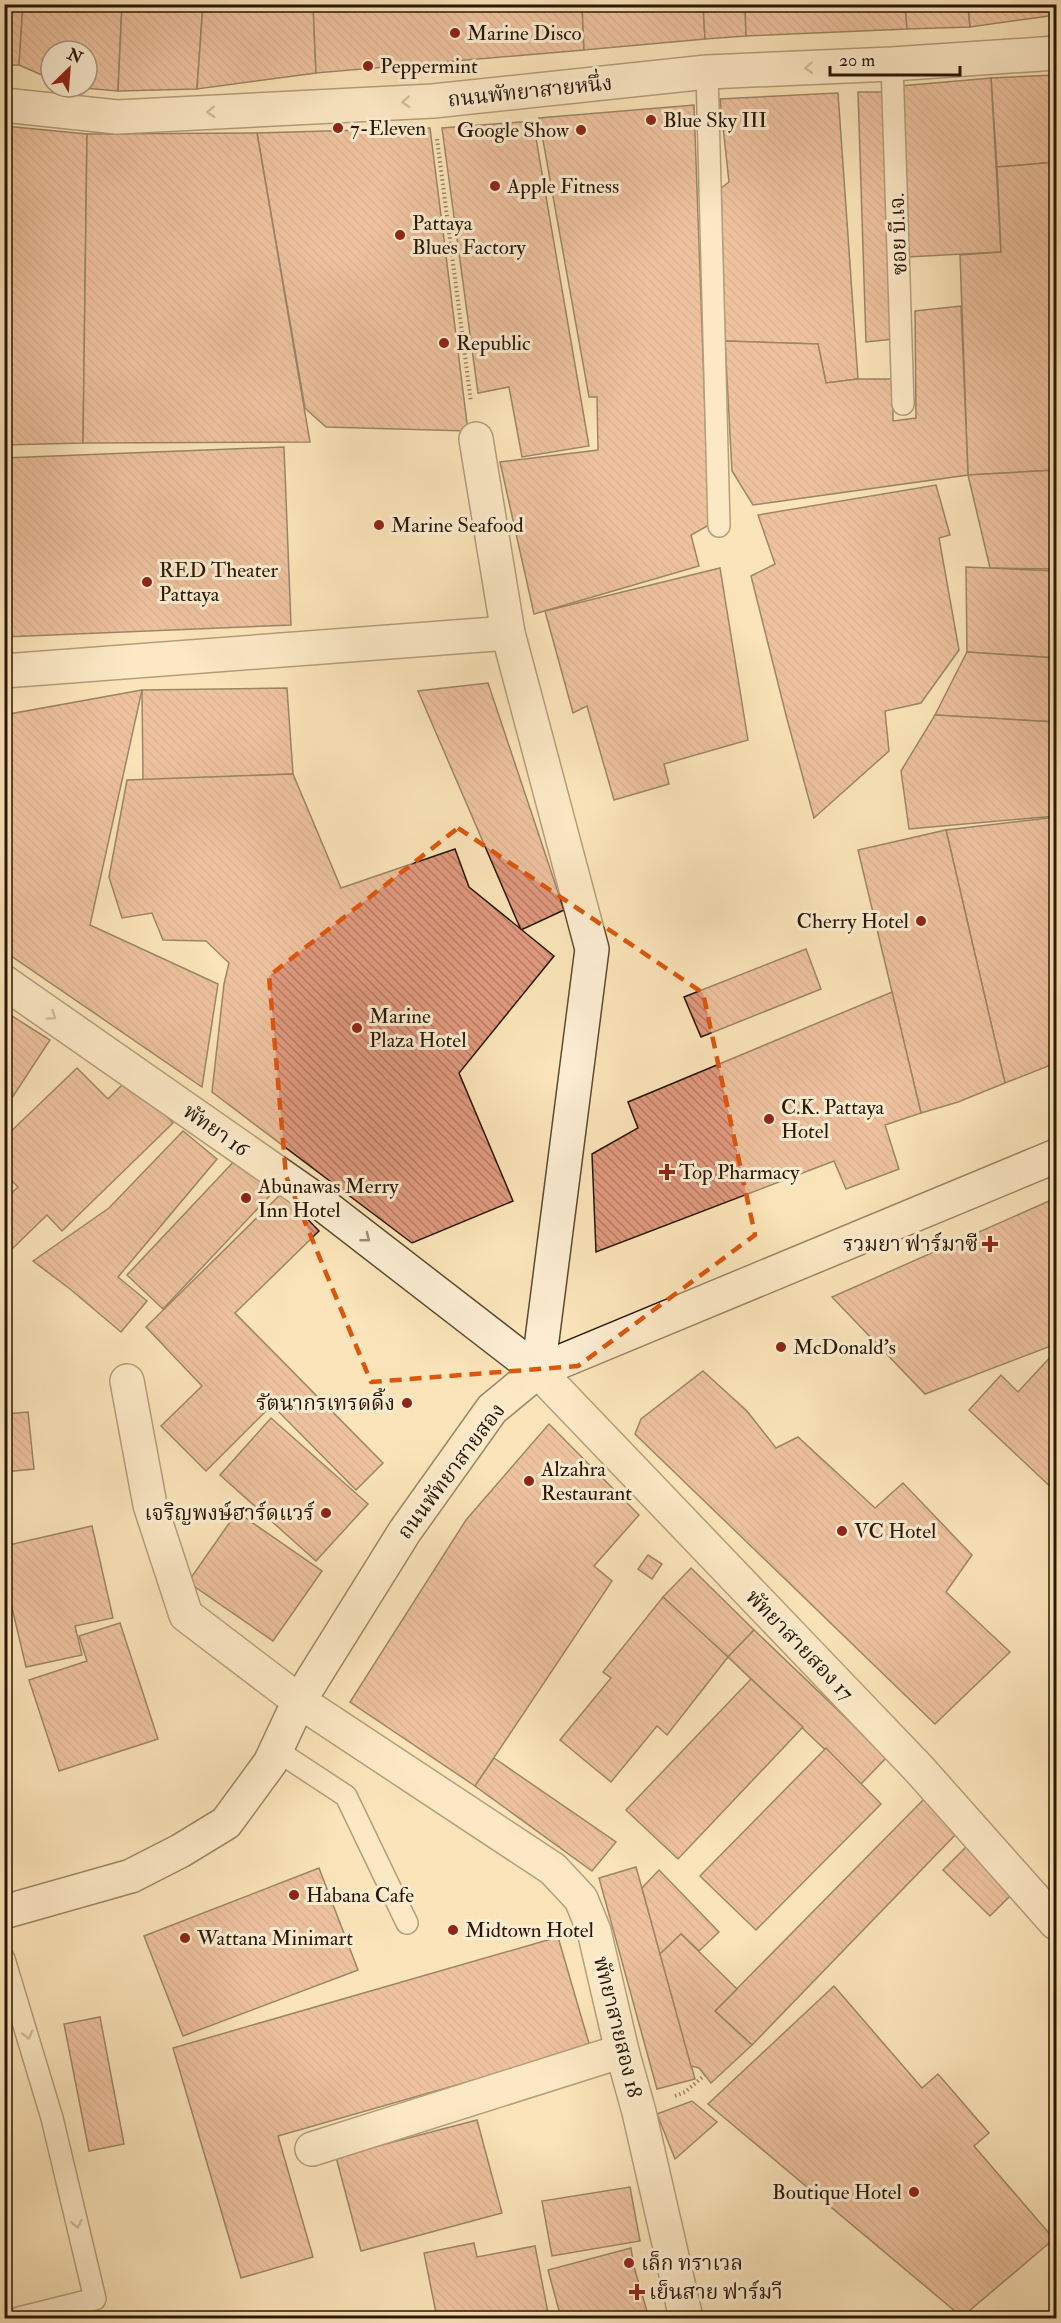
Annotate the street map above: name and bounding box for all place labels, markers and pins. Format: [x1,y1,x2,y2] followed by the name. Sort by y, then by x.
[467,20,582,47] place label: Marine Disco
[448,26,462,40] marker: Marine Disco
[380,53,478,80] place label: Peppermint
[361,59,375,73] marker: Peppermint
[663,107,767,134] place label: Blue Sky III
[644,113,658,127] marker: Blue Sky III
[350,115,426,142] place label: 7-Eleven
[457,117,570,144] place label: Google Show
[331,121,345,135] marker: 7-Eleven
[574,123,588,137] marker: Google Show
[506,173,619,200] place label: Apple Fitness
[488,179,502,193] marker: Apple Fitness
[412,210,527,261] place label: Pattaya Blues Factory
[393,228,407,242] marker: Pattaya Blues Factory
[456,330,531,357] place label: Republic
[437,336,451,350] marker: Republic
[391,512,524,539] place label: Marine Seafood
[372,518,386,532] marker: Marine Seafood
[159,557,278,608] place label: RED Theater Pattaya
[140,575,154,589] marker: RED Theater Pattaya
[797,908,910,935] place label: Cherry Hotel
[914,914,928,928] marker: Cherry Hotel
[369,1003,467,1054] place label: Marine Plaza Hotel
[350,1021,364,1035] marker: Marine Plaza Hotel
[781,1094,885,1145] place label: C.K. Pattaya Hotel
[762,1112,776,1126] marker: C.K. Pattaya Hotel
[679,1159,800,1186] place label: Top Pharmacy
[660,1165,674,1179] marker: Top Pharmacy
[257,1173,399,1224] place label: Abunawas Merry Inn Hotel
[239,1191,253,1205] marker: Abunawas Merry Inn Hotel
[843,1231,978,1258] place label: รวมยา ฟาร์มาซี
[983,1237,997,1251] marker: รวมยา ฟาร์มาซี
[793,1334,896,1361] place label: McDonald's
[774,1340,788,1354] marker: McDonald's
[256,1387,395,1417] place label: รัตนากรเทรดดิ้ง
[400,1396,414,1410] marker: รัตนากรเทรดดิ้ง
[540,1456,632,1507] place label: Alzahra Restaurant
[522,1474,536,1488] marker: Alzahra Restaurant
[144,1500,315,1527] place label: เจริญพงษ์ฮาร์ดแวร์
[319,1506,333,1520] marker: เจริญพงษ์ฮาร์ดแวร์
[854,1518,937,1545] place label: VC Hotel
[835,1524,849,1538] marker: VC Hotel
[306,1882,414,1909] place label: Habana Cafe
[287,1888,301,1902] marker: Habana Cafe
[465,1917,595,1944] place label: Midtown Hotel
[446,1923,460,1937] marker: Midtown Hotel
[196,1925,353,1952] place label: Wattana Minimart
[178,1931,192,1945] marker: Wattana Minimart
[772,2179,903,2206] place label: Boutique Hotel
[907,2185,921,2199] marker: Boutique Hotel
[641,2250,743,2277] place label: เล็ก ทราเวล
[622,2256,636,2270] marker: เล็ก ทราเวล
[649,2279,783,2306] place label: เย็นสาย ฟาร์มาี
[630,2285,644,2299] marker: เย็นสาย ฟาร์มาี

